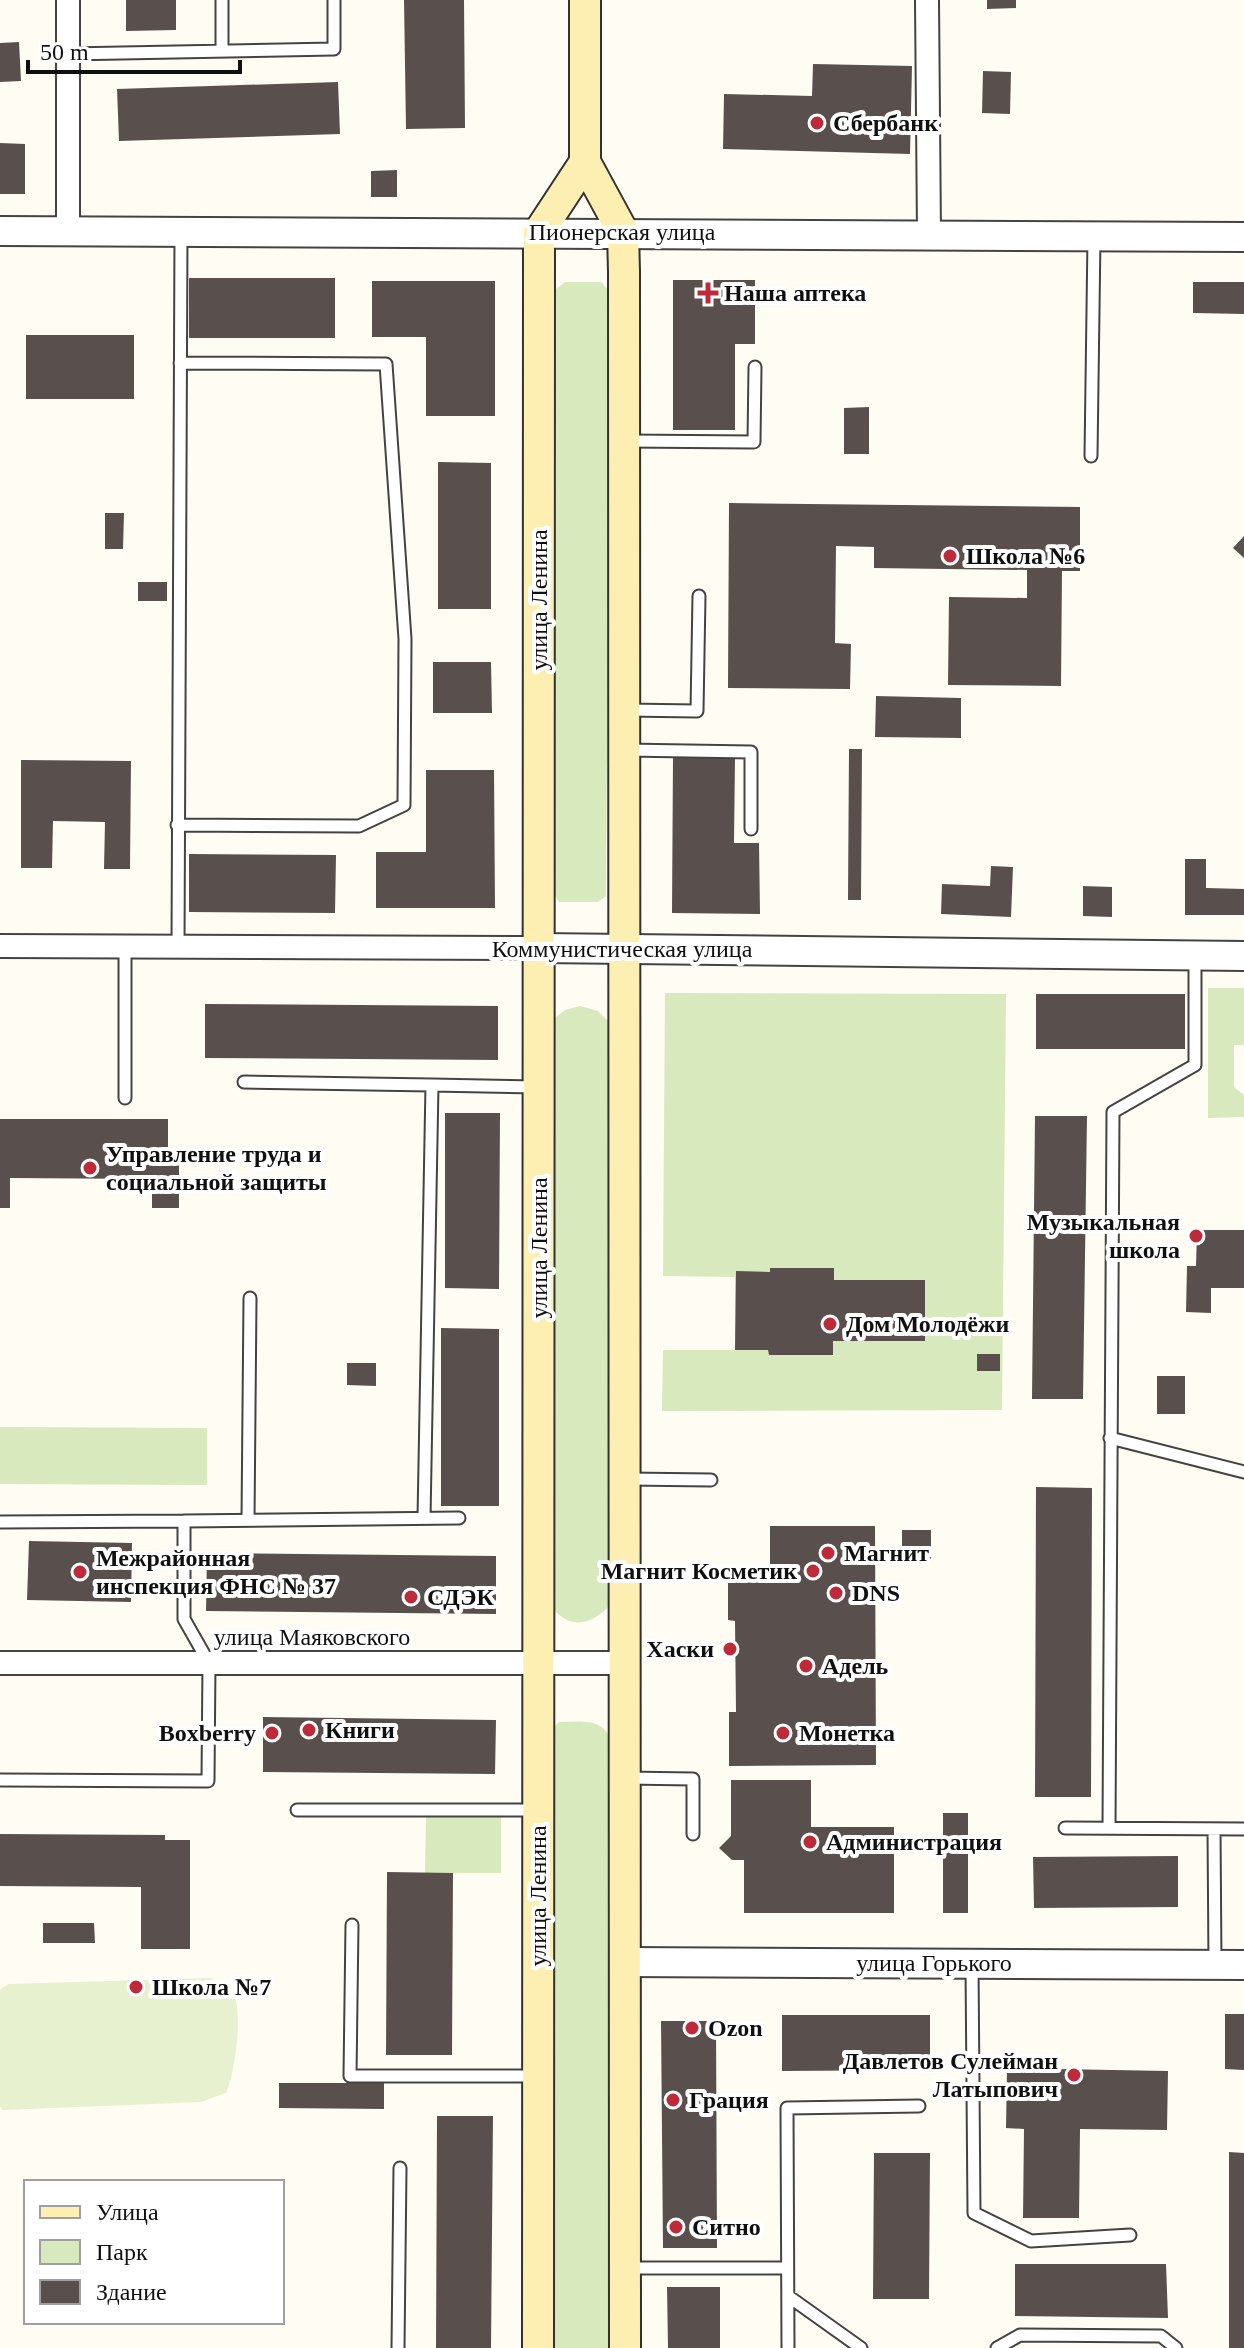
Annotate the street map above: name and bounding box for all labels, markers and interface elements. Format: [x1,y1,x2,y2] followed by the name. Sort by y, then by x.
[28,24,240,74] scale bar
[40,39,89,65] text: 50 m
[833,110,938,136] place label: Сбербанк
[808,114,826,132] marker: Сбербанк
[529,219,716,245] street label: Пионерская улица
[724,280,866,306] place label: Наша аптека
[699,284,717,302] marker: Наша аптека
[526,529,552,671] street label: улица Ленина
[966,543,1085,569] place label: Школа №6
[941,547,959,565] marker: Школа №6
[492,936,753,962] street label: Коммунистическая улица
[106,1141,327,1195] place label: Управление труда и социальной защиты
[81,1159,99,1177] marker: Управление труда и социальной защиты
[526,1177,552,1319] street label: улица Ленина
[1027,1209,1180,1263] place label: Музыкальная школа
[1187,1227,1205,1245] marker: Музыкальная школа
[846,1311,1009,1337] place label: Дом Молодёжи
[821,1315,839,1333] marker: Дом Молодёжи
[844,1540,929,1566] place label: Магнит
[819,1544,837,1562] marker: Магнит
[96,1545,336,1599] place label: Межрайонная инспекция ФНС № 37
[601,1558,797,1584] place label: Магнит Косметик
[804,1562,822,1580] marker: Магнит Косметик
[71,1563,89,1581] marker: Межрайонная инспекция ФНС № 37
[852,1580,900,1606] place label: DNS
[427,1584,495,1610] place label: СДЭК
[827,1584,845,1602] marker: DNS
[402,1588,420,1606] marker: СДЭК
[214,1624,410,1650] street label: улица Маяковского
[646,1636,714,1662] place label: Хаски
[721,1640,739,1658] marker: Хаски
[822,1653,889,1679] place label: Адель
[797,1657,815,1675] marker: Адель
[325,1717,395,1743] place label: Книги
[159,1720,256,1746] place label: Boxberry
[799,1720,895,1746] place label: Монетка
[300,1721,318,1739] marker: Книги
[263,1724,281,1742] marker: Boxberry
[774,1724,792,1742] marker: Монетка
[525,1825,551,1967] street label: улица Ленина
[826,1829,1002,1855] place label: Администрация
[801,1833,819,1851] marker: Администрация
[856,1950,1012,1976] street label: улица Горького
[152,1974,271,2000] place label: Школа №7
[127,1978,145,1996] marker: Школа №7
[708,2015,763,2041] place label: Ozon
[683,2019,701,2037] marker: Ozon
[843,2048,1058,2102] place label: Давлетов Сулейман Латыпович
[1065,2066,1083,2084] marker: Давлетов Сулейман Латыпович
[689,2087,769,2113] place label: Грация
[664,2091,682,2109] marker: Грация
[24,2180,284,2324] legend
[96,2199,159,2225] text: Улица
[692,2214,761,2240] place label: Ситно
[667,2218,685,2236] marker: Ситно
[96,2239,148,2265] text: Парк
[96,2279,167,2305] text: Здание

